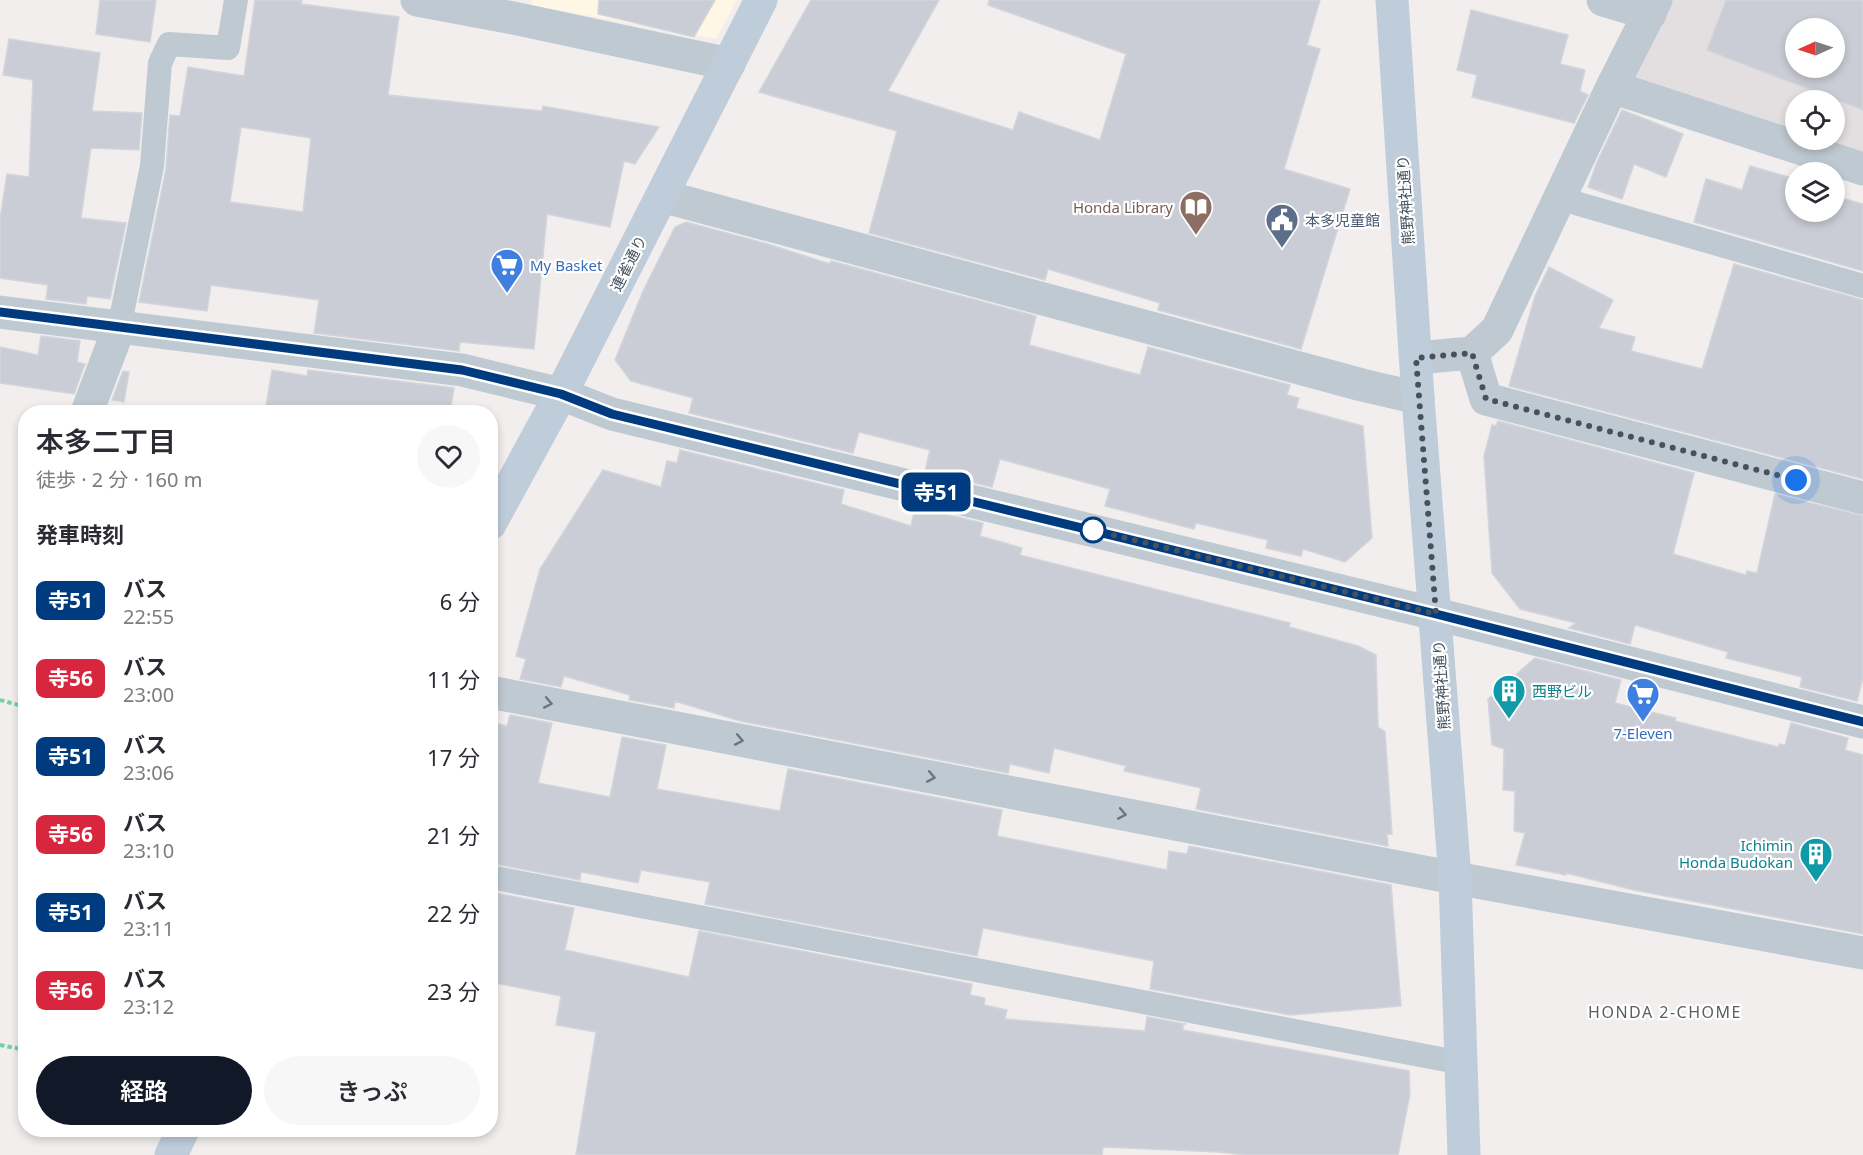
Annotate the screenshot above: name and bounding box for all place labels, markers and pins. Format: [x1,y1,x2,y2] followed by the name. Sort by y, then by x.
[1178,189,1214,236] library icon: Honda Library
[1073,197,1173,217] place label: Honda Library
[1264,202,1300,249] public building icon: 本多児童館
[1305,210,1380,230] place label: 本多児童館
[489,247,525,294] supermarket icon: My Basket
[530,255,603,275] place label: My Basket
[1080,517,1106,543] unlabelled marker
[1491,673,1527,720] building icon: 西野ビル
[1625,676,1661,723] supermarket icon: 7-Eleven
[1532,681,1592,701] place label: 西野ビル
[1613,723,1673,743] place label: 7-Eleven
[1679,835,1793,872] place label: Ichimin Honda Budokan
[1798,836,1834,883] building icon: Ichimin Honda Budokan

